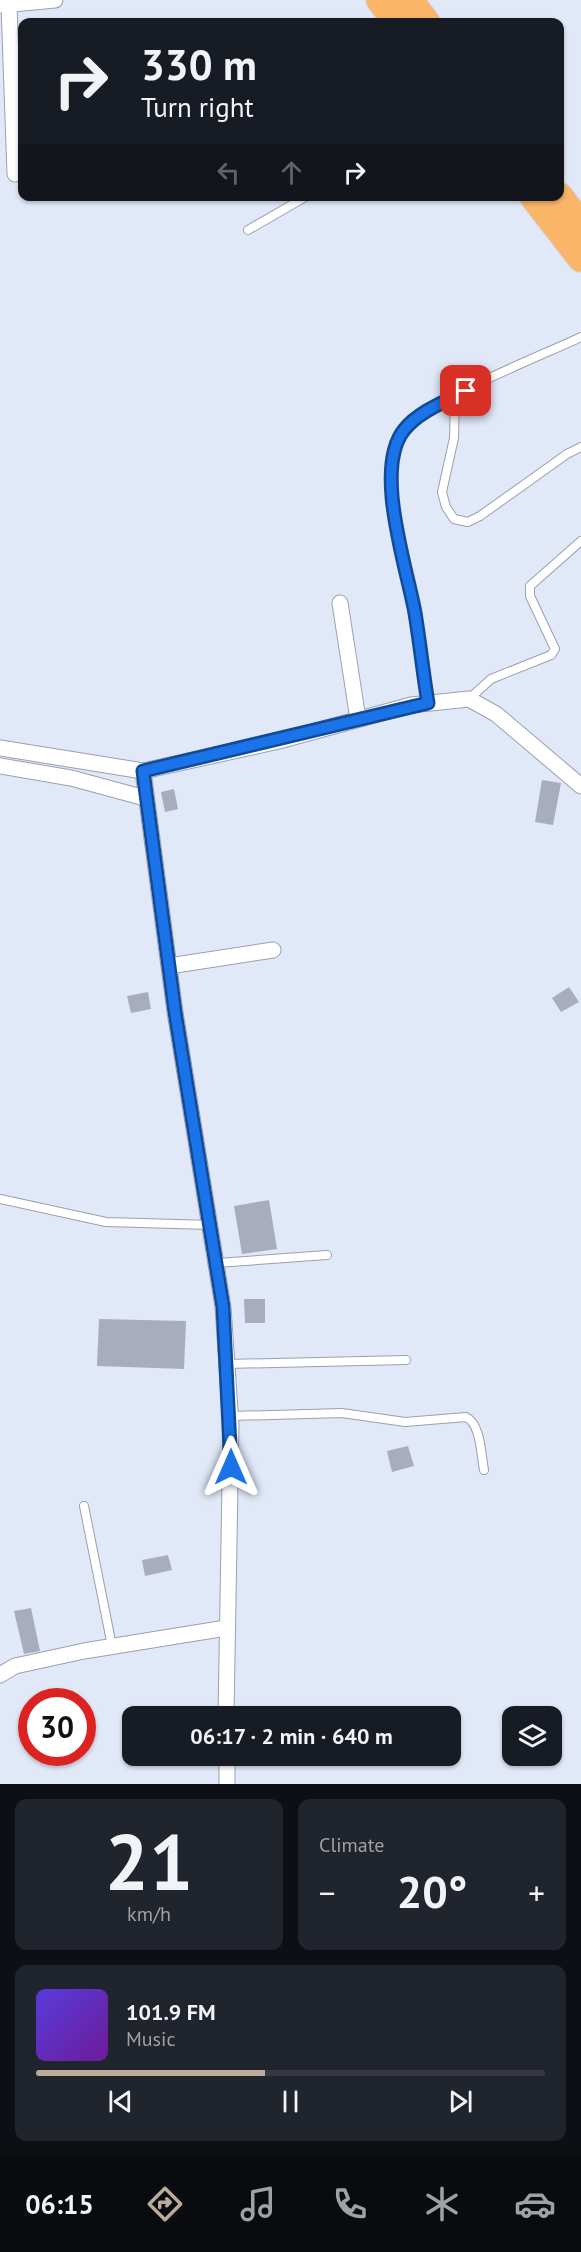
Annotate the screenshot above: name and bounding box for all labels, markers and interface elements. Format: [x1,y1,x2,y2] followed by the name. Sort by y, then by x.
[141,37,257,92] text: 330 m
[42,42,120,120] icon: right
[141,90,254,124] text: Turn right
[212,156,245,189] icon: left
[275,156,308,189] icon: ahead
[338,156,371,189] icon: right
[440,365,491,416] pin
[449,374,482,407] icon: arrive
[199,1435,263,1499] position arrow
[18,1688,96,1766] speed limit sign: 30
[502,1706,562,1766] map controls
[502,1706,562,1766] button: layers
[190,1722,393,1750] text: 06:17 · 2 min · 640 m
[105,1811,193,1912] text: 21
[319,1832,385,1858] text: Climate
[397,1862,467,1920] text: 20°
[319,1871,336,1914] text: −
[528,1871,545,1914] text: +
[127,1901,171,1927] text: km/h
[126,1998,216,2026] text: 101.9 FM
[126,2026,175,2052] text: Music
[104,2085,137,2118] icon: previous
[274,2085,307,2118] icon: pause
[444,2085,477,2118] icon: next
[144,2183,186,2225] icon: directions
[237,2183,279,2225] icon: music
[329,2183,371,2225] icon: phone
[421,2183,463,2225] icon: climate
[514,2183,556,2225] icon: car
[25,2187,94,2221] text: 06:15

